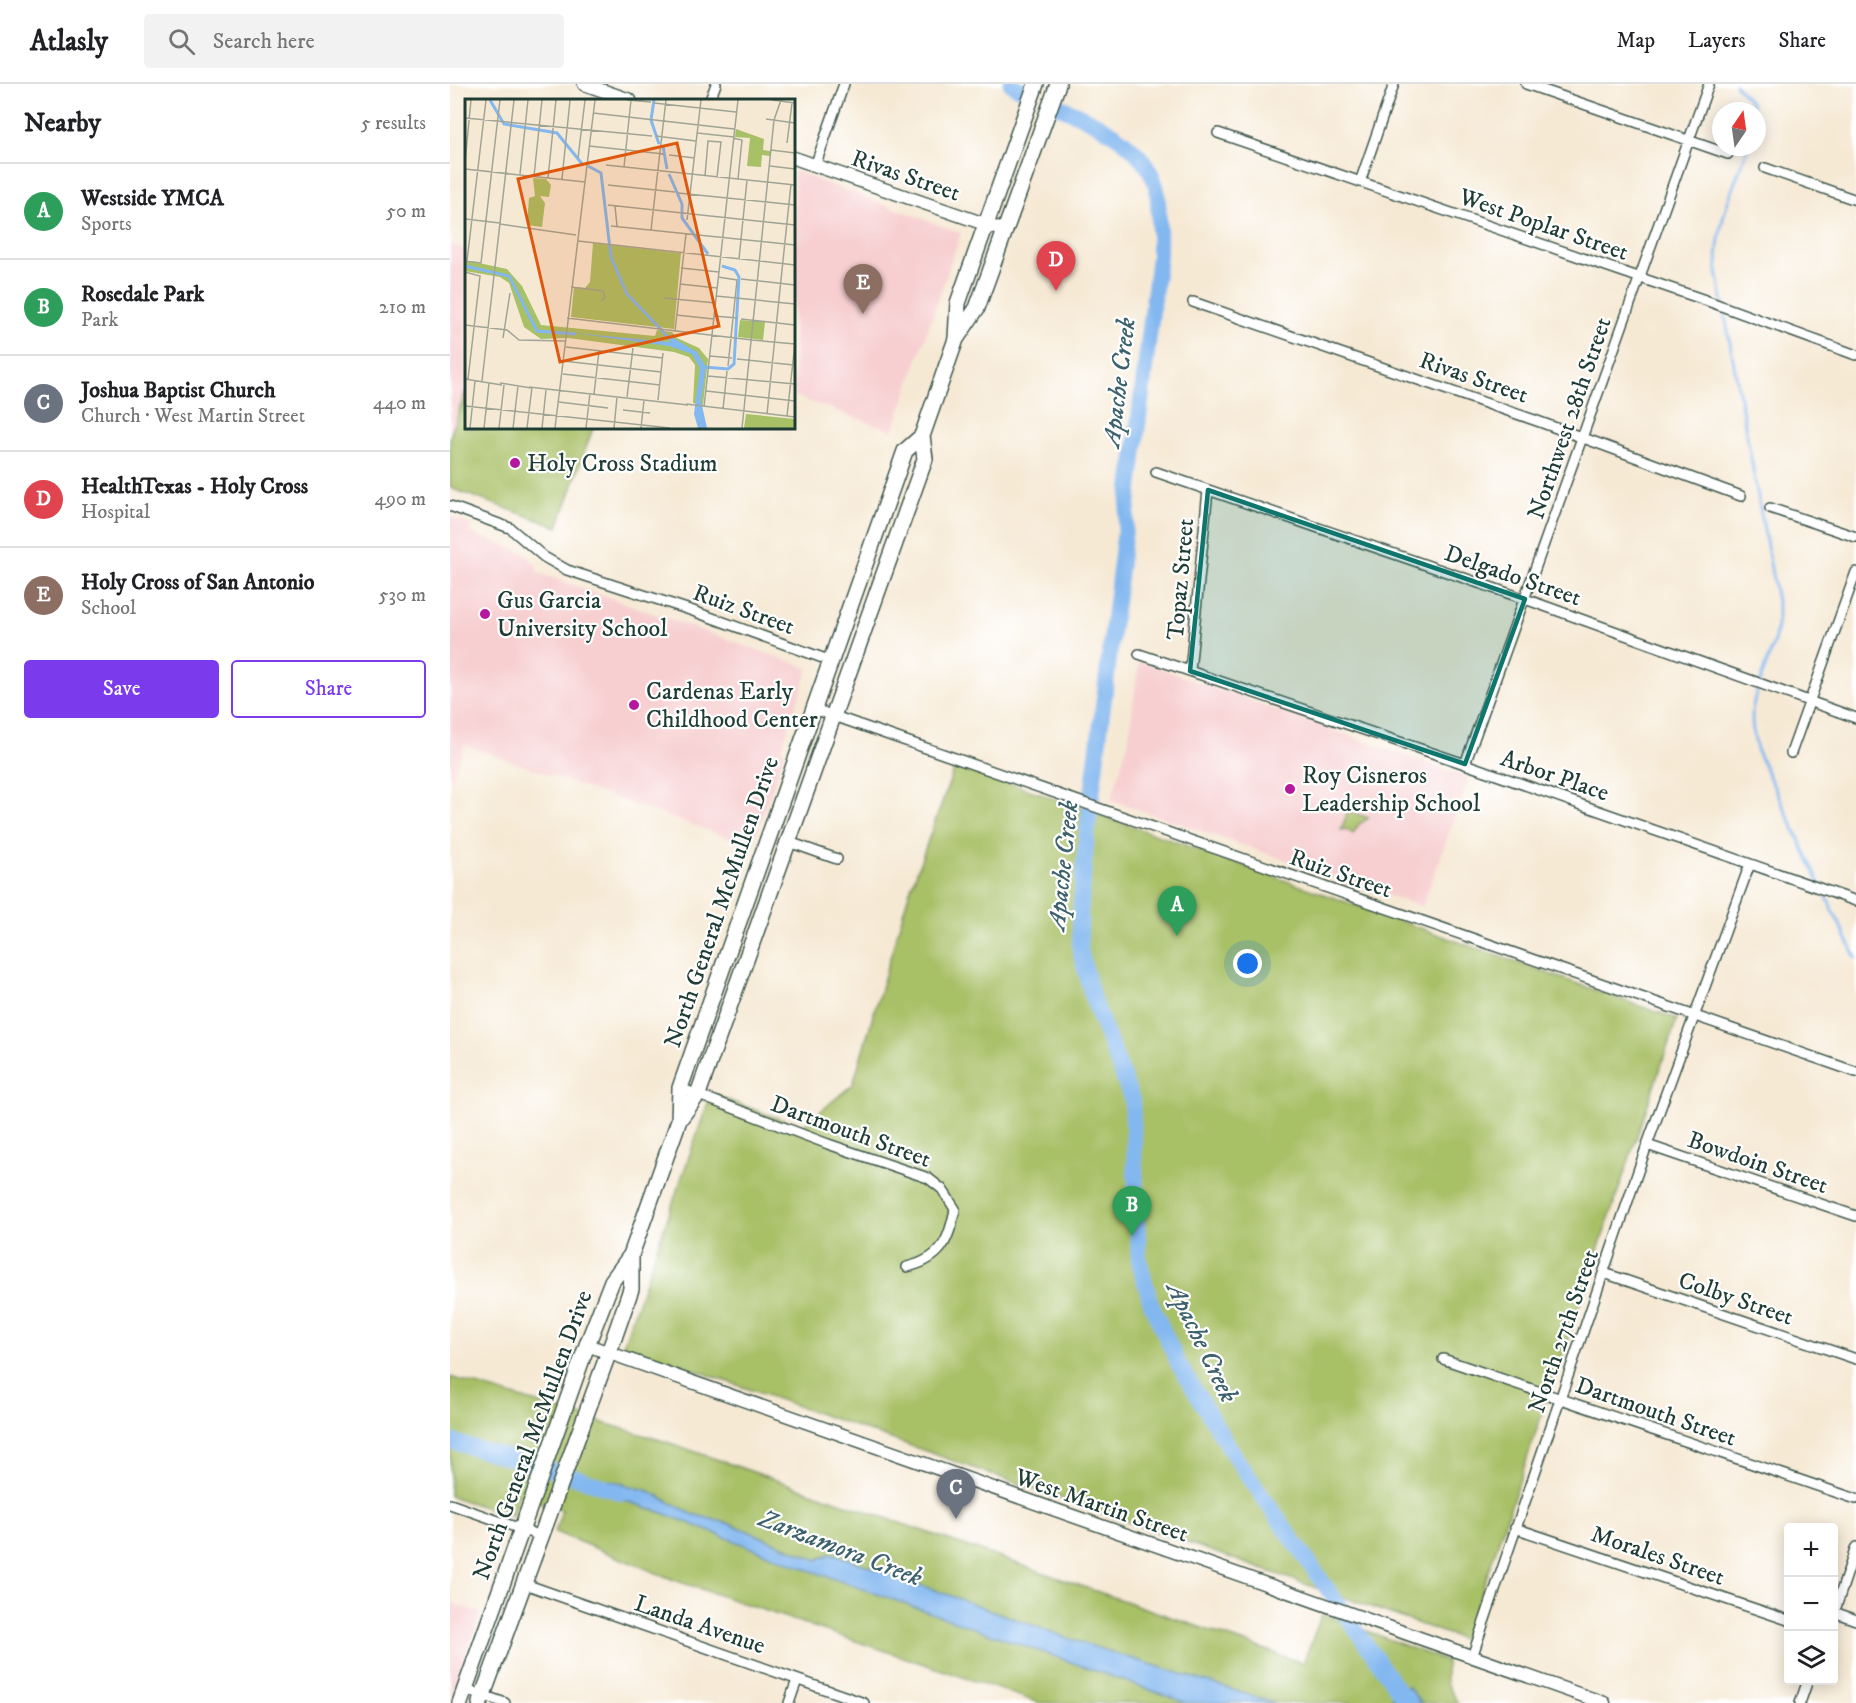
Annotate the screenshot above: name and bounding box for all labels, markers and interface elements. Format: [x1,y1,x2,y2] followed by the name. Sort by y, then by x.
[144,14,564,68] search box
[30,24,108,59] text: Atlasly
[165,25,198,58] icon: search
[213,28,315,55] text: Search here
[1616,28,1655,54] text: Map
[1688,28,1746,54] text: Layers
[1779,28,1826,54] text: Share
[465,99,795,429] inset map
[1712,102,1766,156] north arrow
[24,107,101,140] text: Nearby
[361,111,426,136] text: 5 results
[847,143,964,209] street label: Rivas Street
[1454,182,1633,268] street label: West Poplar Street
[81,185,224,212] text: Westside YMCA
[37,199,50,224] text: A
[386,199,426,224] text: 50 m
[81,212,132,237] text: Sports
[1036,242,1076,291] pin: D
[844,264,882,314] pin: E
[81,281,204,308] text: Rosedale Park
[37,295,50,320] text: B
[379,295,426,320] text: 210 m
[81,308,118,333] text: Park
[1521,313,1619,523] street label: Northwest 28th Street
[1095,316,1144,452] water label: Apache Creek
[1415,345,1532,411] street label: Rivas Street
[81,377,275,404] text: Joshua Baptist Church
[37,391,50,416] text: C
[373,391,426,416] text: 440 m
[81,404,305,429] text: Church · West Martin Street
[527,449,718,479] place label: Holy Cross Stadium
[508,456,522,470] marker: Holy Cross Stadium
[81,473,308,500] text: HealthTexas - Holy Cross
[36,487,51,512] text: D
[374,487,426,512] text: 490 m
[81,500,150,525] text: Hospital
[1161,517,1201,641] street label: Topaz Street
[1440,539,1585,613] street label: Delgado Street
[81,569,315,596] text: Holy Cross of San Antonio
[689,578,799,642] street label: Ruiz Street
[36,583,51,608] text: E
[379,583,426,608] text: 530 m
[497,586,668,644] place label: Gus Garcia University School
[81,596,136,621] text: School
[478,607,492,621] marker: Gus Garcia University School
[24,660,219,718] button: Save
[231,660,426,718] button: Share
[646,677,818,735] place label: Cardenas Early Childhood Center
[627,698,641,712] marker: Cardenas Early Childhood Center
[1497,743,1613,808] street label: Arbor Place
[658,753,786,1052] street label: North General McMullen Drive
[1302,761,1481,819] place label: Roy Cisneros Leadership School
[1283,782,1297,796] marker: Roy Cisneros Leadership School
[1040,799,1087,934] water label: Apache Creek
[1286,842,1396,905] street label: Ruiz Street
[1158,886,1196,936] pin: A
[1233,949,1262,978] your location
[767,1089,935,1175] street label: Dartmouth Street
[1684,1125,1832,1201] street label: Bowdoin Street
[1112,1186,1152,1236] pin: B
[1522,1245,1606,1417] street label: North 27th Street
[1674,1265,1797,1333] street label: Colby Street
[1157,1274,1245,1408] water label: Apache Creek
[466,1286,599,1584] street label: North General McMullen Drive
[1571,1370,1740,1454] street label: Dartmouth Street
[1010,1462,1192,1550] street label: West Martin Street
[936,1470,976,1519] pin: C
[752,1501,927,1595] water label: Zarzamora Creek
[1587,1519,1729,1593] street label: Morales Street
[1784,1523,1838,1685] map controls
[1784,1523,1838,1577] button: +
[1784,1577,1838,1631] button: −
[630,1589,769,1661] street label: Landa Avenue
[1784,1631,1838,1685] button: layers

